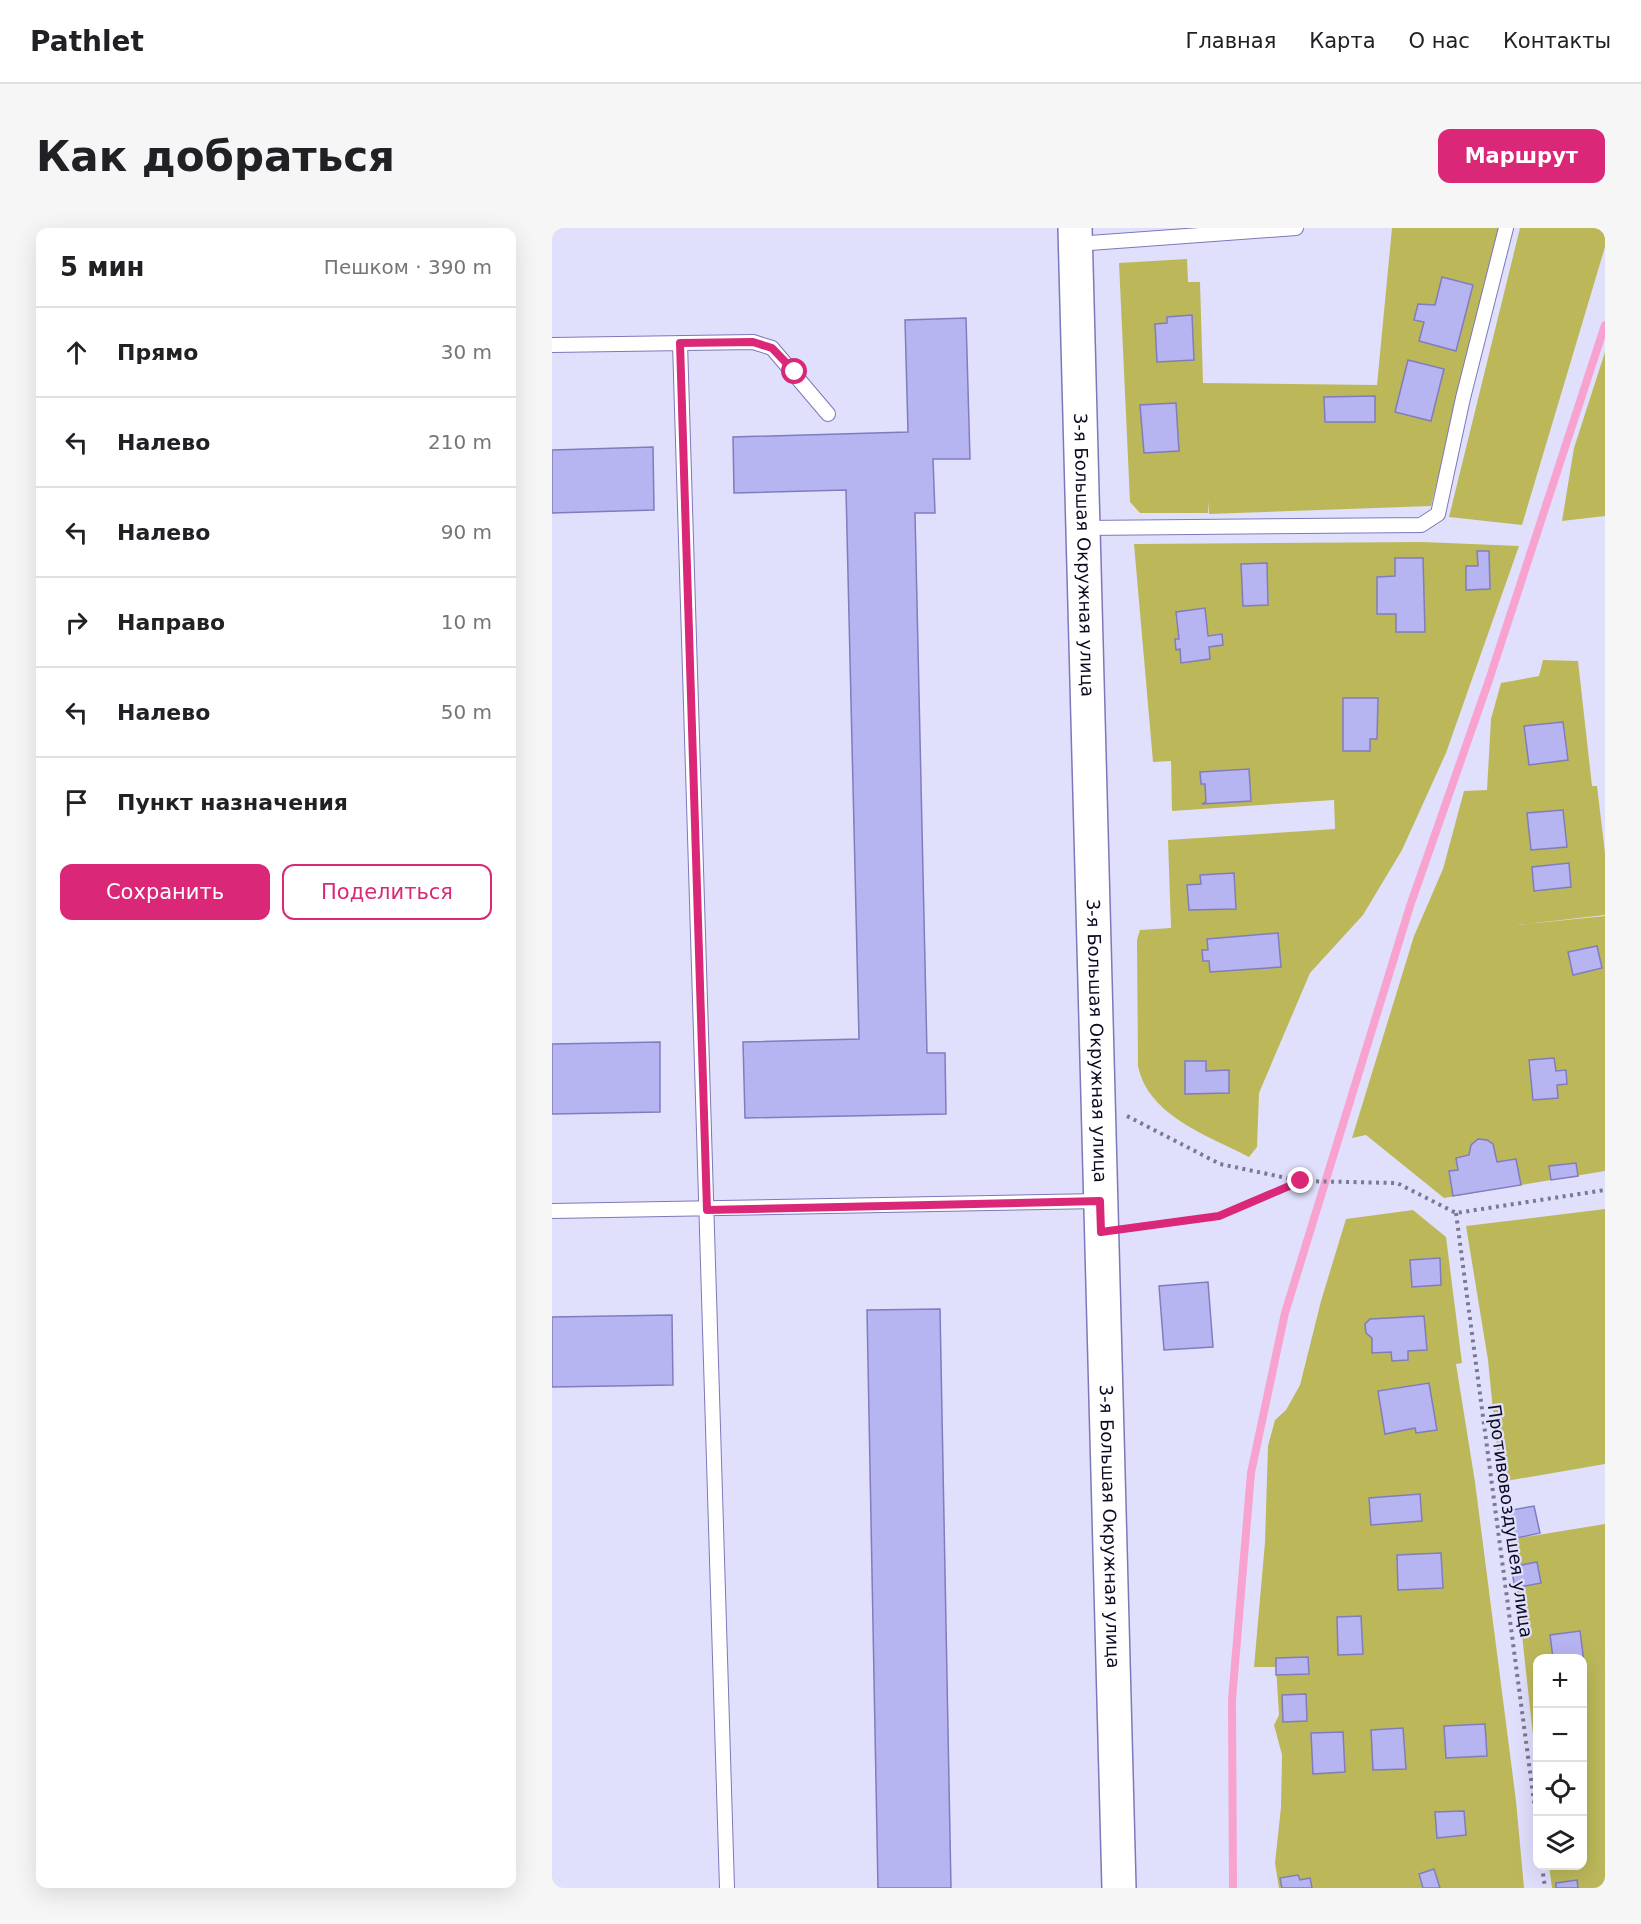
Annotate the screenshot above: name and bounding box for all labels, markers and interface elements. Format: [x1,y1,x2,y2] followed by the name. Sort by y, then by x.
[30,25,144,58] text: Pathlet
[1186,29,1276,53] text: Главная
[1309,29,1376,53] text: Карта
[1409,29,1470,53] text: О нас
[1503,29,1611,53] text: Контакты
[1438,129,1605,183] button: Маршрут
[36,132,395,181] text: Как добраться
[60,252,145,282] text: 5 мин
[324,255,492,279] text: Пешком · 390 m
[60,336,93,369] icon: ahead
[117,340,198,365] text: Прямо
[441,340,492,364] text: 30 m
[781,358,807,384] route start
[1070,413,1098,697] street label: 3-я Большая Окружная улица
[60,426,93,459] icon: left
[117,430,210,455] text: Налево
[428,430,492,454] text: 210 m
[60,516,93,549] icon: left
[117,520,210,545] text: Налево
[441,520,492,544] text: 90 m
[60,606,93,639] icon: right
[117,610,225,635] text: Направо
[441,610,492,634] text: 10 m
[60,696,93,729] icon: left
[117,700,210,725] text: Налево
[441,700,492,724] text: 50 m
[60,786,93,819] icon: arrive
[117,790,348,815] text: Пункт назначения
[60,864,270,920] button: Сохранить
[282,864,492,920] button: Поделиться
[1083,898,1111,1183] street label: 3-я Большая Окружная улица
[1287,1167,1313,1193] route end
[1096,1384,1124,1669] street label: 3-я Большая Окружная улица
[1484,1403,1537,1639] street label: Противовоздушея улица
[1533,1654,1587,1870] map controls
[1533,1654,1587,1708] button: +
[1533,1708,1587,1762] button: −
[1533,1762,1587,1816] button: locate
[1533,1816,1587,1870] button: layers

